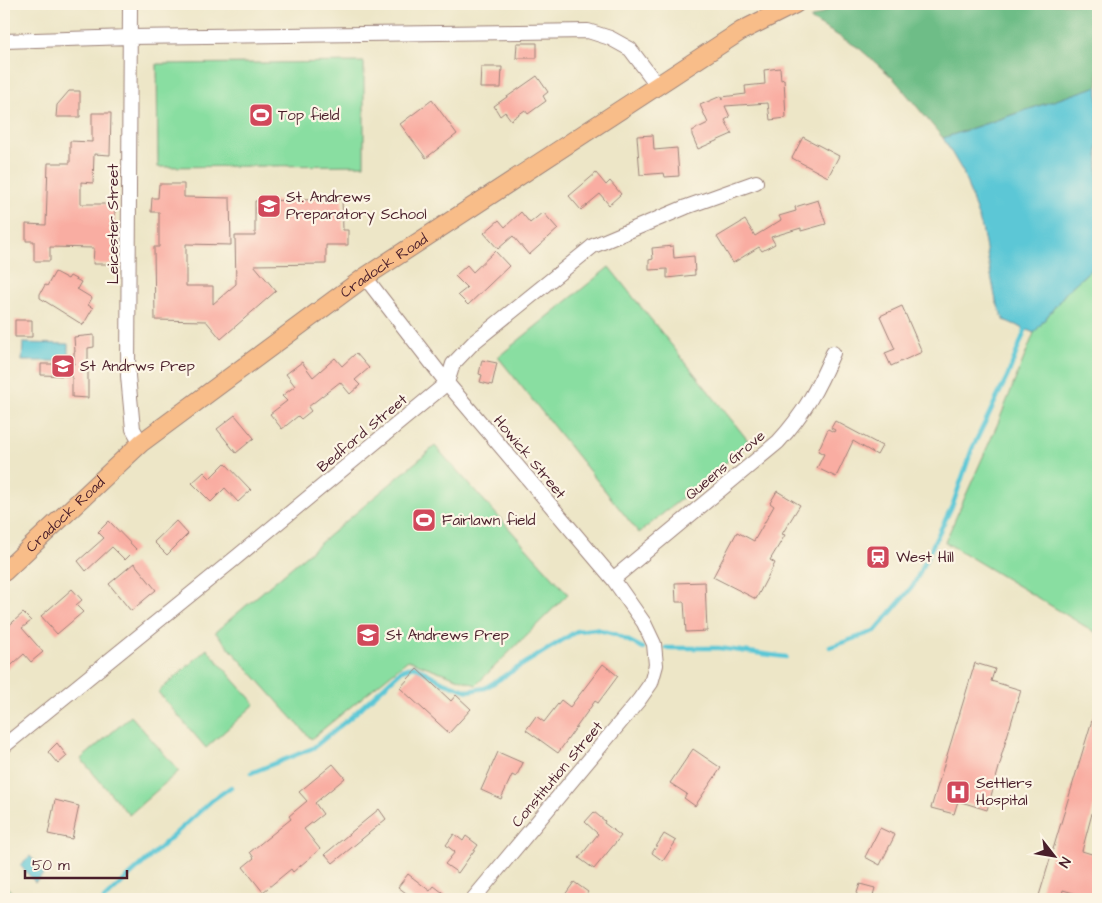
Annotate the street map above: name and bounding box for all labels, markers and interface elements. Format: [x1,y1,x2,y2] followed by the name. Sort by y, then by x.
[248,102,274,128] sports icon: Top field
[278,105,340,126] place label: Top field
[103,164,124,284] street label: Leicester Street
[286,187,427,226] place label: St. Andrews Preparatory School
[256,193,282,219] school or university icon: St. Andrews Preparatory School
[336,229,432,303] street label: Cradock Road
[50,353,76,379] school or university icon: St Andrws Prep
[80,356,195,377] place label: St Andrws Prep
[313,389,412,477] street label: Bedford Street
[489,411,571,503] street label: Howick Street
[681,426,770,505] street label: Queens Grove
[21,472,110,557] street label: Cradock Road
[411,507,437,533] sports icon: Fairlawn field
[442,510,536,531] place label: Fairlawn field
[865,544,891,570] station icon: West Hill
[896,547,954,568] place label: West Hill
[355,622,381,648] school or university icon: St Andrews Prep
[386,625,509,646] place label: St Andrews Prep
[507,717,608,832] street label: Constitution Street
[976,773,1033,811] place label: Settlers Hospital
[945,779,971,805] hospital icon: Settlers Hospital
[1030,830,1080,880] north arrow
[25,848,128,880] scale bar
[1053,853,1075,871] text: N
[32,855,70,876] text: 50 m

